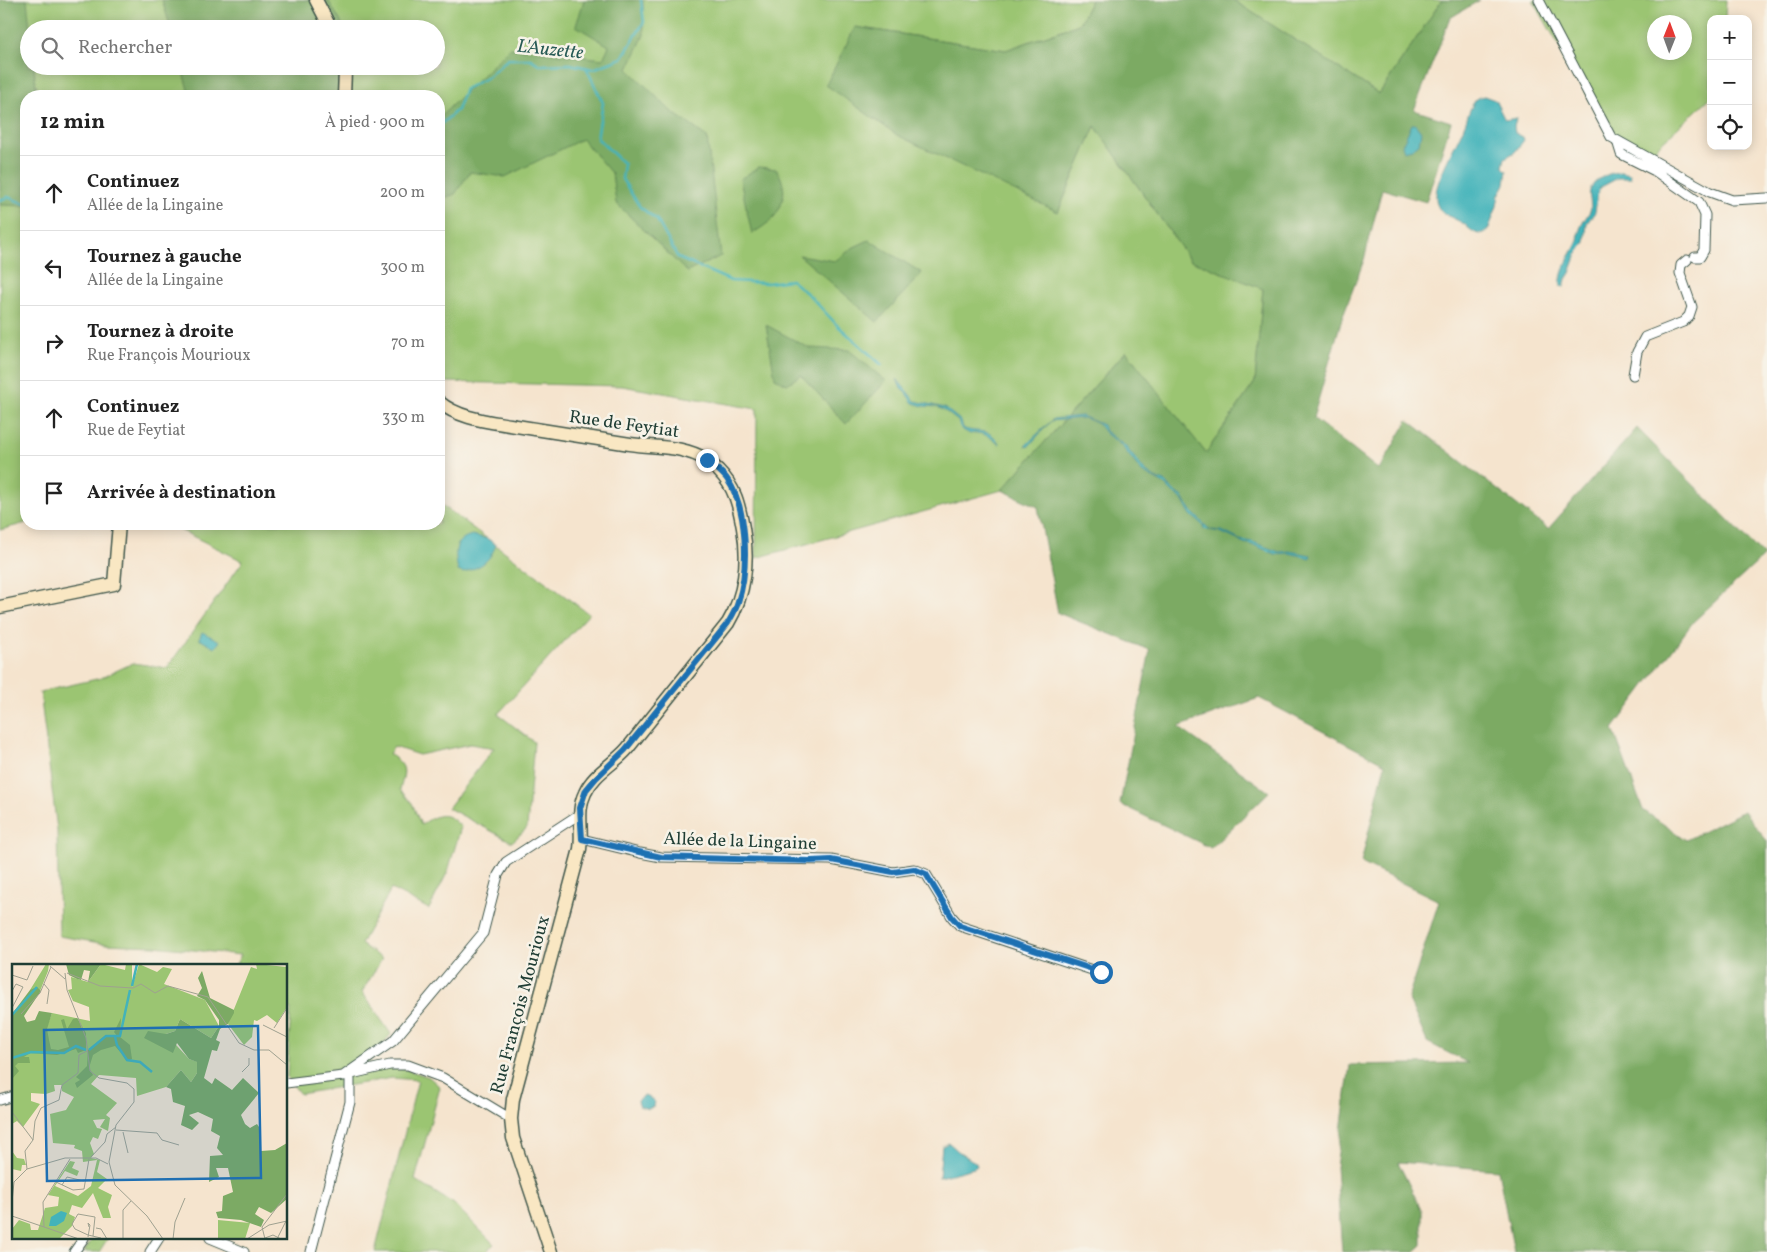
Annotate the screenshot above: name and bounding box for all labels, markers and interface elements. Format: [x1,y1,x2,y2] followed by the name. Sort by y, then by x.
[1647,15,1692,60] north arrow
[1707,15,1752,150] map controls
[1707,15,1752,60] button: +
[20,20,445,75] search box
[38,34,66,62] icon: search
[516,34,584,66] water label: L'Auzette
[78,35,172,61] text: Rechercher
[1707,60,1752,105] button: −
[1707,105,1752,150] button: locate
[40,108,105,137] text: 12 min
[325,112,425,134] text: À pied · 900 m
[87,169,179,195] text: Continuez
[40,179,68,207] icon: ahead
[380,182,425,204] text: 200 m
[87,195,223,217] text: Allée de la Lingaine
[87,244,242,270] text: Tournez à gauche
[40,254,68,282] icon: left
[380,257,425,279] text: 300 m
[87,270,223,292] text: Allée de la Lingaine
[87,319,234,345] text: Tournez à droite
[40,329,68,357] icon: right
[391,332,425,354] text: 70 m
[87,345,251,367] text: Rue François Mourioux
[87,394,179,420] text: Continuez
[40,404,68,432] icon: ahead
[567,405,681,445] street label: Rue de Feytiat
[382,407,425,429] text: 330 m
[87,420,186,442] text: Rue de Feytiat
[696,449,719,472] route end
[40,479,68,507] icon: arrive
[87,480,276,506] text: Arrivée à destination
[663,827,817,857] street label: Allée de la Lingaine
[485,913,557,1097] street label: Rue François Mourioux
[1090,961,1113,984] route start
[12,964,288,1240] inset map

